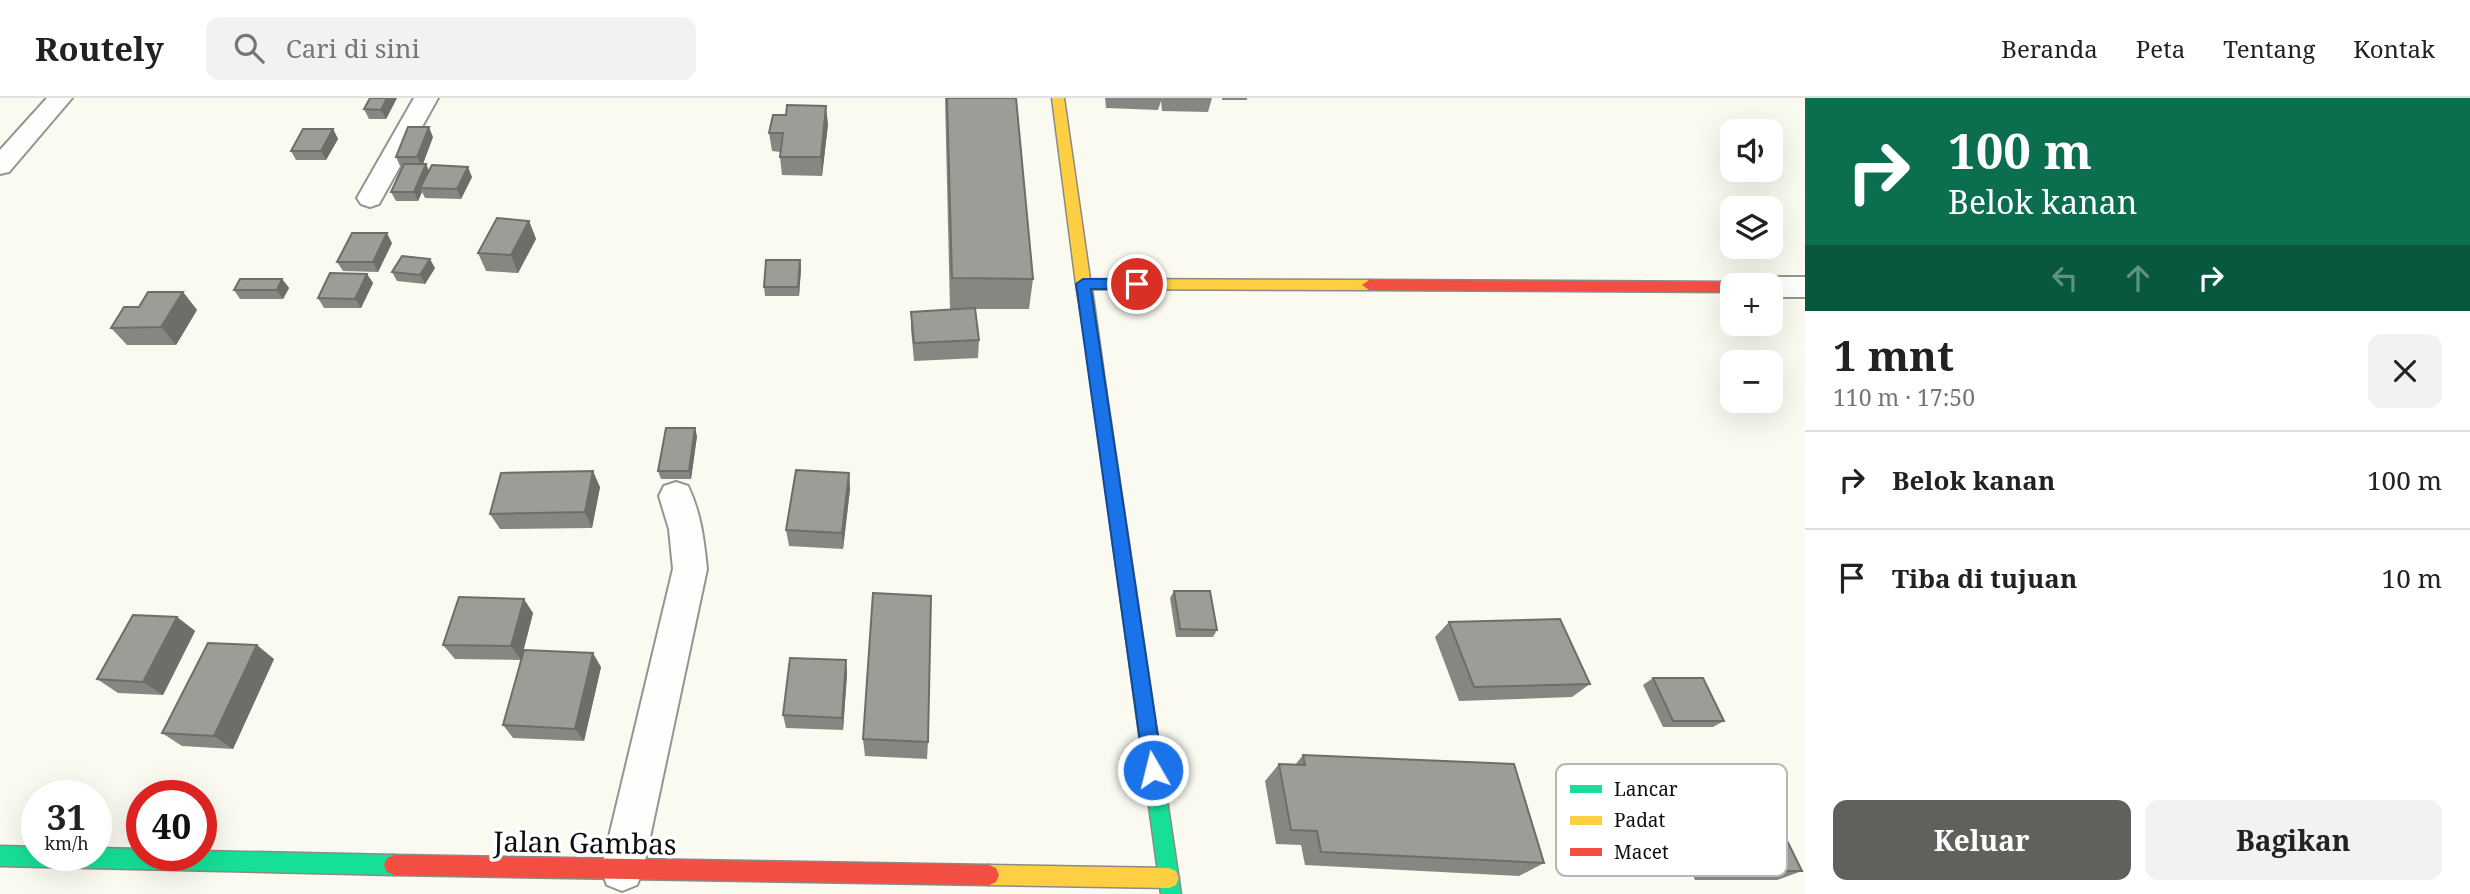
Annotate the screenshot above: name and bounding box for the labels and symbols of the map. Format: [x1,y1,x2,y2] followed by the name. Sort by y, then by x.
[1107,254,1167,314] pin
[1116,733,1190,807] position arrow
[1556,764,1787,876] legend
[1614,776,1678,802] text: Lancar
[126,780,217,871] speed limit sign: 40
[1614,807,1666,833] text: Padat
[492,821,677,863] street label: Jalan Gambas
[1614,839,1669,865] text: Macet

